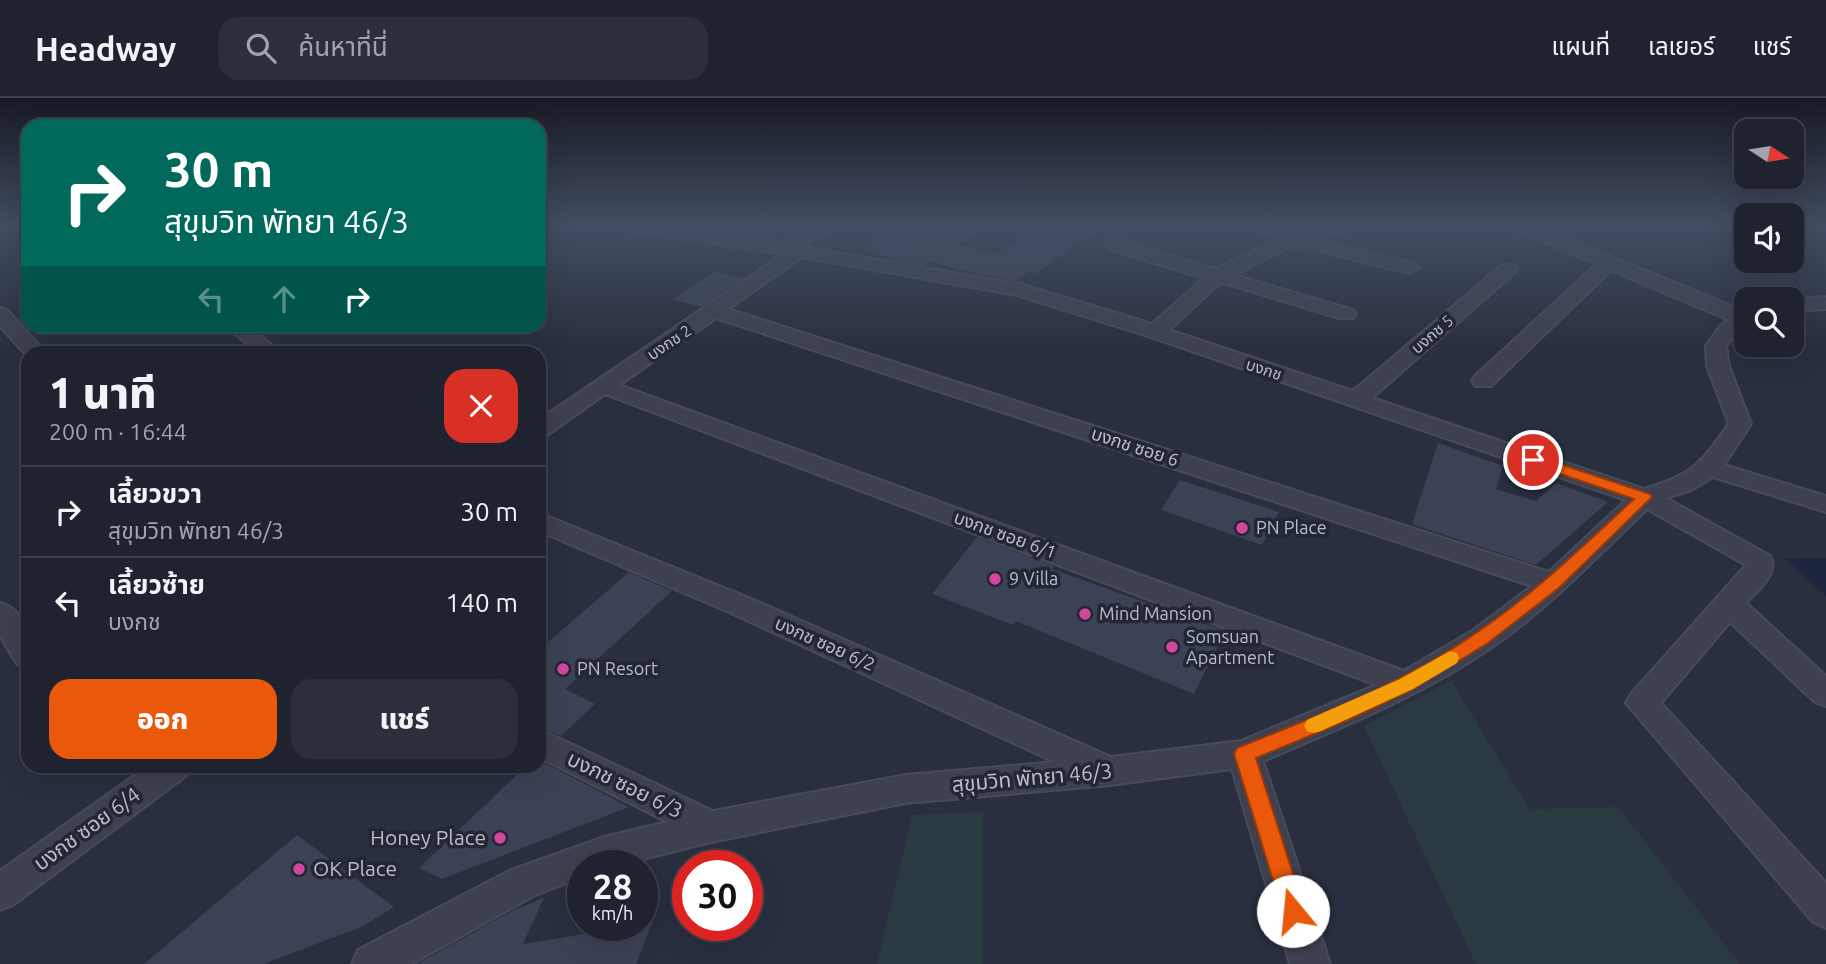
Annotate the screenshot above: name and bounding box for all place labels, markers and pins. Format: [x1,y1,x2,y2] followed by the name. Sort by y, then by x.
[1503,430,1563,490] pin
[1256,517,1327,537] place label: PN Place
[1234,520,1250,536] marker: PN Place
[1009,568,1058,588] place label: 9 Villa
[987,571,1003,587] marker: 9 Villa
[1099,603,1212,623] place label: Mind Mansion
[1077,606,1093,622] marker: Mind Mansion
[1186,626,1274,667] place label: Somsuan Apartment
[1164,639,1180,655] marker: Somsuan Apartment
[577,658,658,678] place label: PN Resort
[555,661,571,677] marker: PN Resort
[370,825,486,849] place label: Honey Place
[492,830,508,846] marker: Honey Place
[313,856,397,880] place label: OK Place
[291,861,307,877] marker: OK Place

